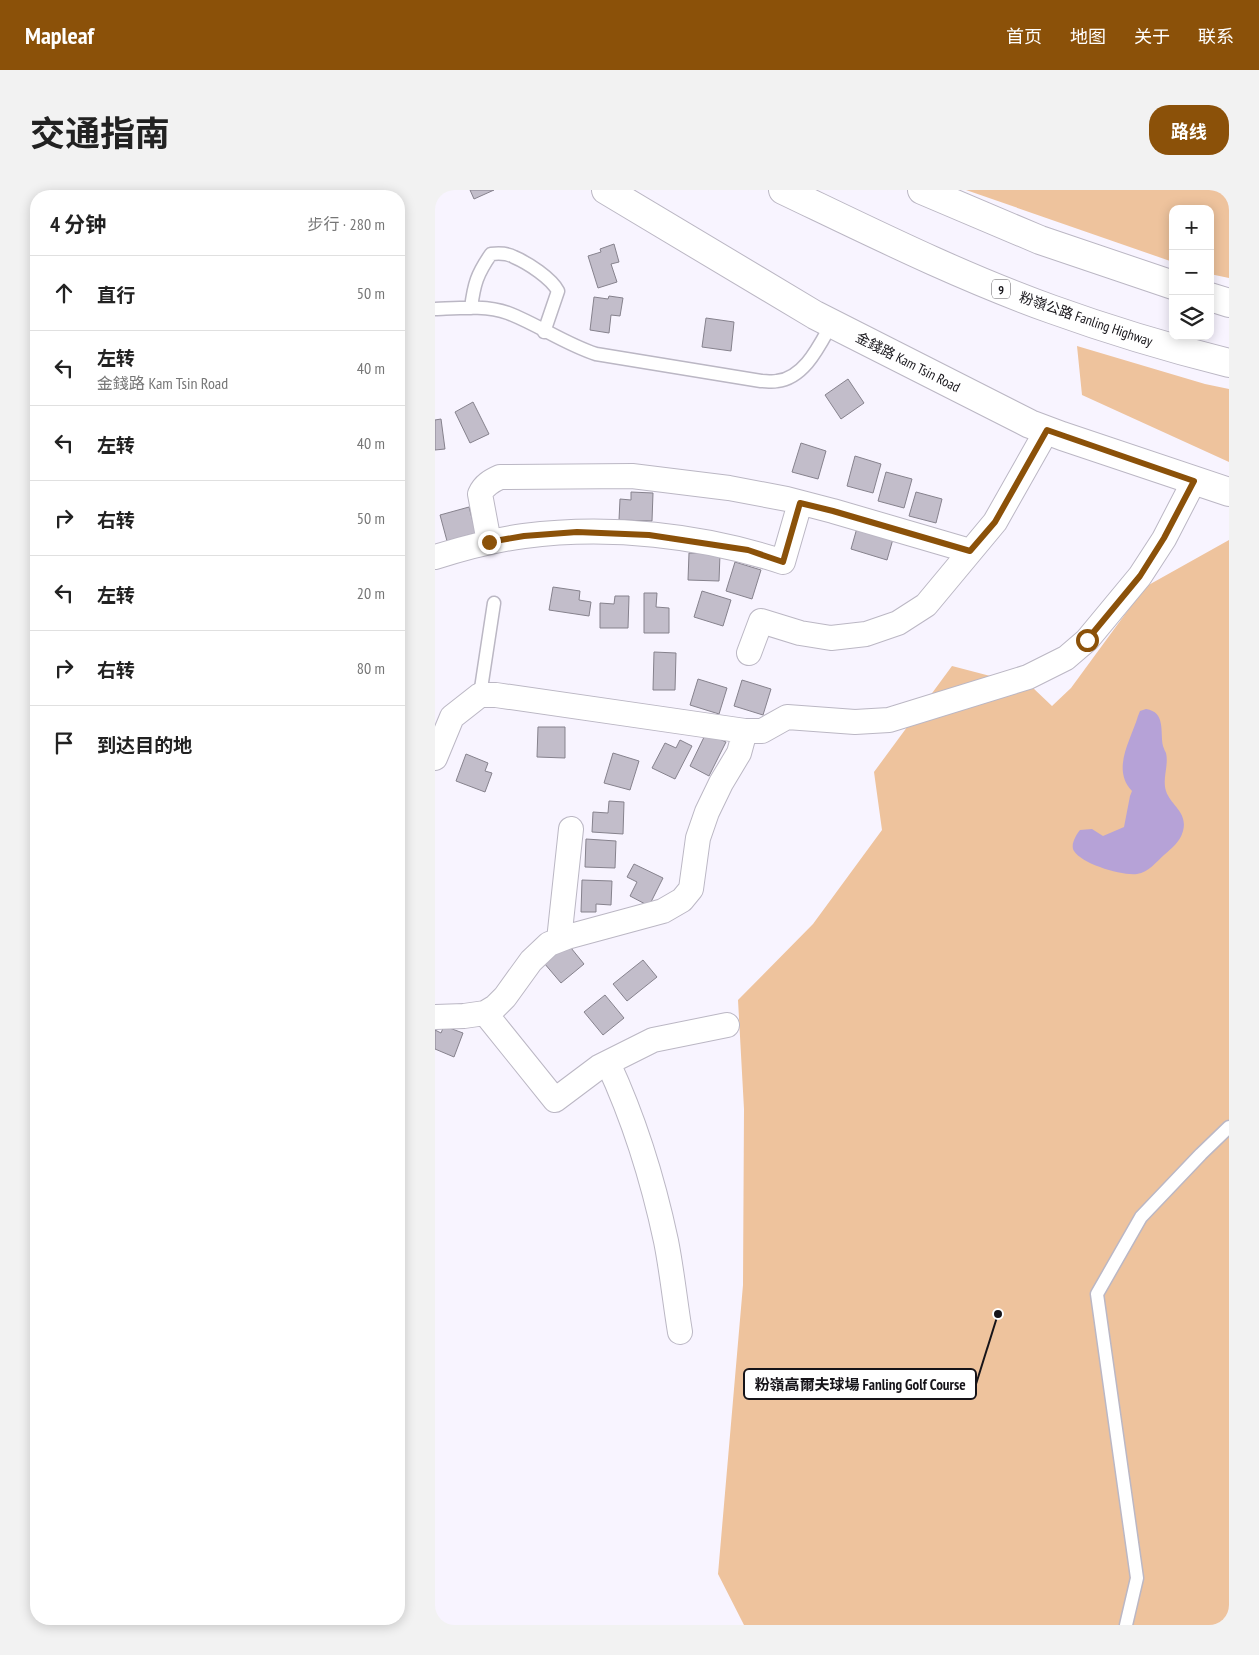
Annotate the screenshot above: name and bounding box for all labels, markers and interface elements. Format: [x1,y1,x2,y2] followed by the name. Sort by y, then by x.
[25,20,94,51] text: Mapleaf
[1006,25,1042,48] text: 首页
[1070,25,1106,48] text: 地图
[1134,25,1170,48] text: 关于
[1198,25,1234,48] text: 联系
[1149,105,1229,155] button: 路线
[30,110,170,156] text: 交通指南
[1169,205,1214,340] map controls
[1169,205,1214,250] button: +
[50,211,106,238] text: 4 分钟
[307,214,385,234] text: 步行 · 280 m
[1169,250,1214,295] button: −
[50,279,78,307] icon: ahead
[992,280,1010,298] road number: 9
[97,283,135,307] text: 直行
[357,283,385,303] text: 50 m
[1017,288,1156,351] street label: 粉嶺公路 Fanling Highway
[1169,295,1214,340] button: layers
[853,328,963,396] street label: 金錢路 Kam Tsin Road
[97,346,135,370] text: 左转
[50,354,78,382] icon: left
[357,358,385,378] text: 40 m
[97,373,228,393] text: 金錢路 Kam Tsin Road
[50,429,78,457] icon: left
[97,433,135,457] text: 左转
[357,433,385,453] text: 40 m
[50,504,78,532] icon: right
[97,508,135,532] text: 右转
[357,508,385,528] text: 50 m
[478,531,501,554] route end
[50,579,78,607] icon: left
[97,583,135,607] text: 左转
[357,583,385,603] text: 20 m
[1076,629,1099,652] route start
[50,654,78,682] icon: right
[97,658,135,682] text: 右转
[357,658,385,678] text: 80 m
[50,729,78,757] icon: arrive
[97,733,192,757] text: 到达目的地
[744,1369,976,1399] callout: 粉嶺高爾夫球場 Fanling Golf Course
[754,1375,966,1394] text: 粉嶺高爾夫球場 Fanling Golf Course

